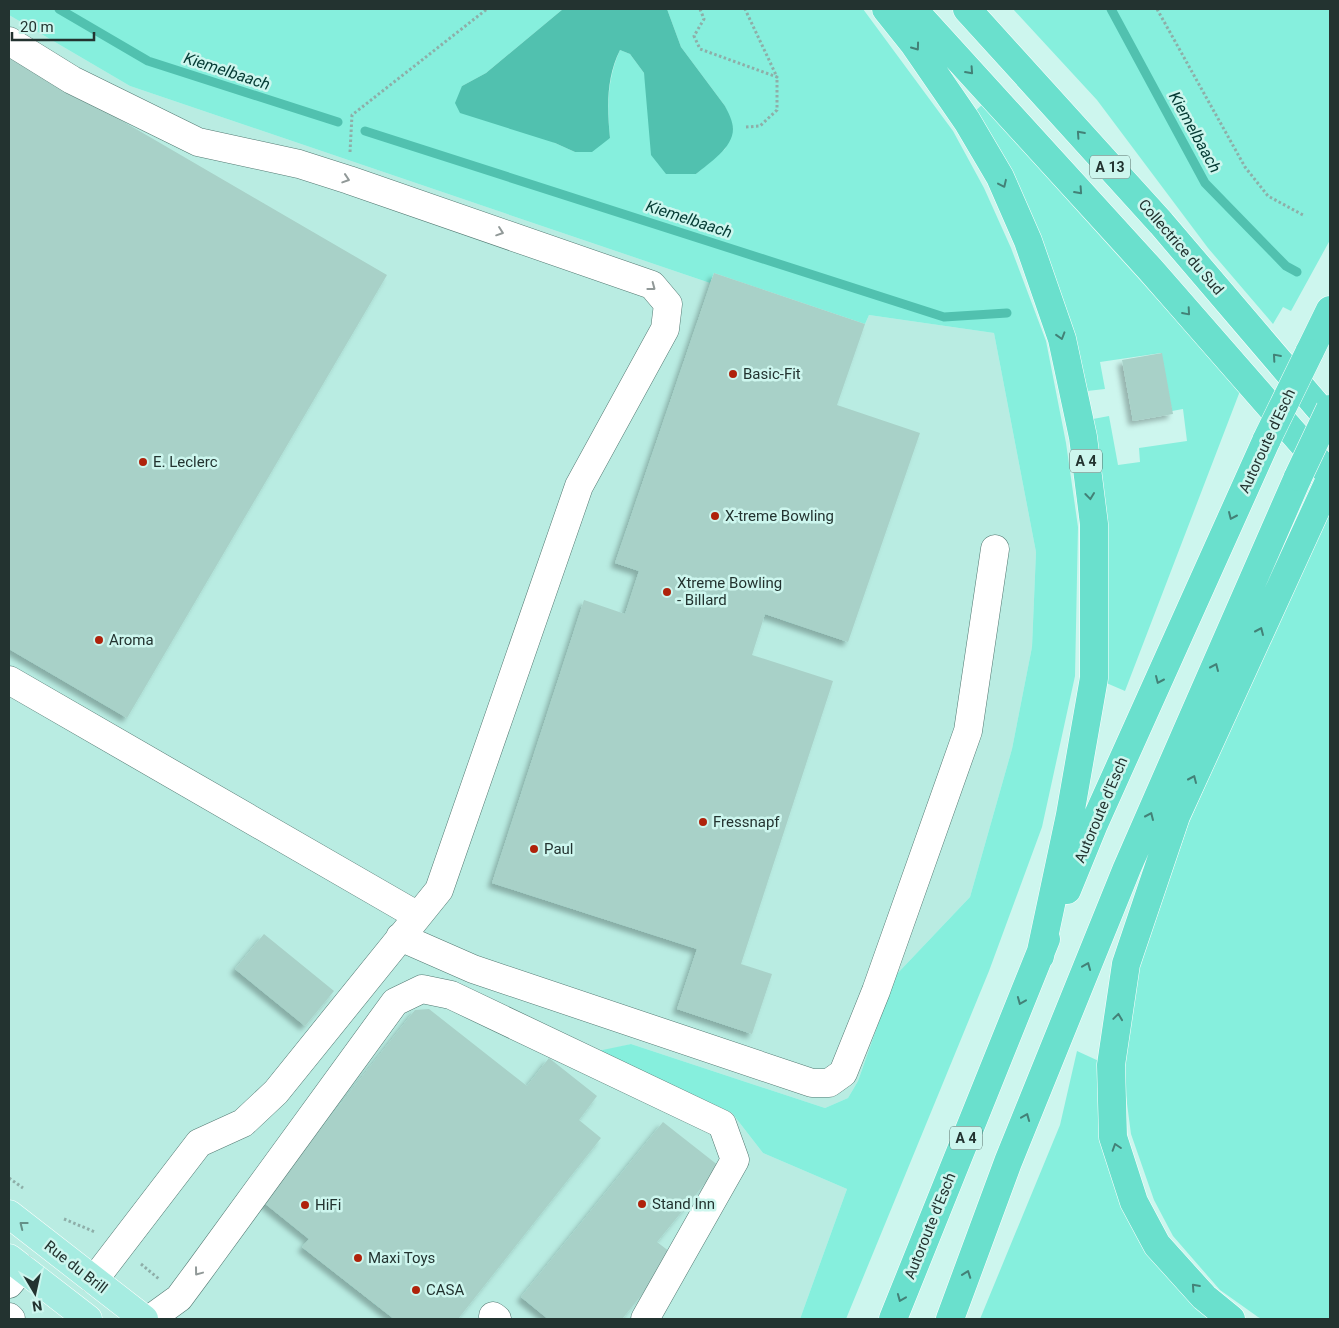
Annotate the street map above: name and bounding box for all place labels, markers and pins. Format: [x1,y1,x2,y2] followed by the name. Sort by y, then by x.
[743,365,801,383] place label: Basic-Fit
[727,368,739,380] marker: Basic-Fit
[153,453,218,471] place label: E. Leclerc
[137,456,149,468] marker: E. Leclerc
[725,507,834,525] place label: X-treme Bowling
[709,510,721,522] marker: X-treme Bowling
[677,574,782,609] place label: Xtreme Bowling - Billard
[661,586,673,598] marker: Xtreme Bowling - Billard
[109,631,154,649] place label: Aroma
[93,634,105,646] marker: Aroma
[713,813,780,831] place label: Fressnapf
[697,816,709,828] marker: Fressnapf
[544,840,573,858] place label: Paul
[528,843,540,855] marker: Paul
[652,1195,715,1213] place label: Stand Inn
[315,1196,341,1214] place label: HiFi
[636,1198,648,1210] marker: Stand Inn
[299,1199,311,1211] marker: HiFi
[368,1249,435,1267] place label: Maxi Toys
[352,1252,364,1264] marker: Maxi Toys
[426,1281,464,1299] place label: CASA
[410,1284,422,1296] marker: CASA

